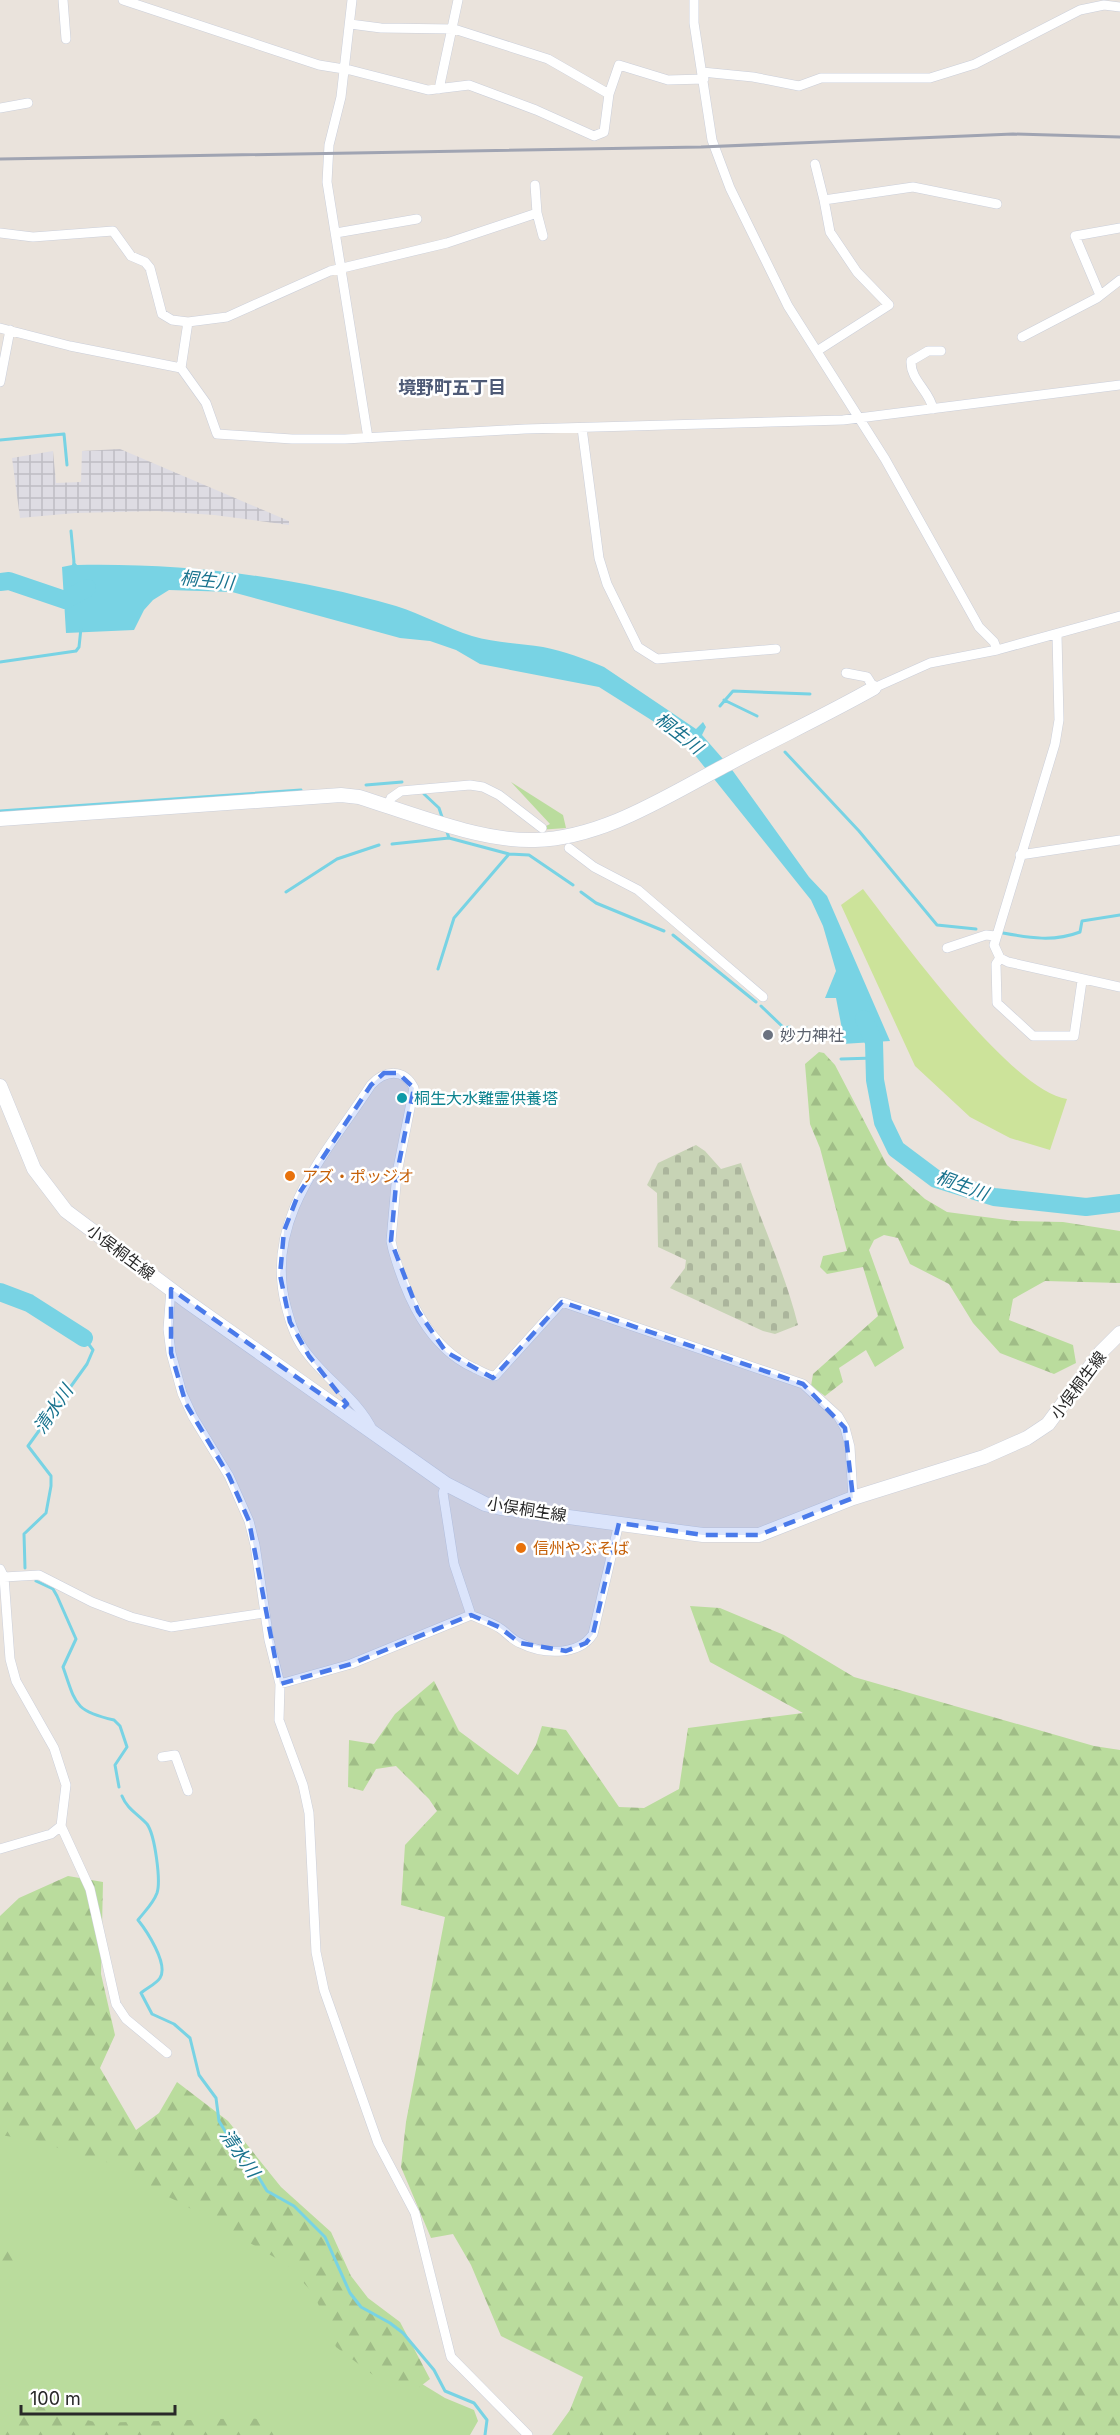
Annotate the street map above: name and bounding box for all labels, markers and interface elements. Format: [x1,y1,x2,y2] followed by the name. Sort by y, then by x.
[398,377,506,398] district label: 境野町五丁目
[179,567,237,593] water label: 桐生川
[651,708,708,759] water label: 桐生川
[780,1025,844,1045] place label: 妙力神社
[761,1028,775,1042] marker: 妙力神社
[414,1088,558,1108] place label: 桐生大水難霊供養塔
[395,1091,409,1105] marker: 桐生大水難霊供養塔
[302,1166,414,1186] place label: アズ・ポッジオ
[933,1166,993,1205] water label: 桐生川
[283,1169,297,1183] marker: アズ・ポッジオ
[83,1220,159,1284] street label: 小俣桐生線
[1046,1347,1110,1423] street label: 小俣桐生線
[29,1379,78,1437] water label: 清水川
[486,1493,568,1525] street label: 小俣桐生線
[533,1538,629,1558] place label: 信州やぶそば
[514,1541,528,1555] marker: 信州やぶそば
[216,2125,265,2183] water label: 清水川
[21,2378,176,2416] scale bar
[30,2388,81,2409] text: 100 m

